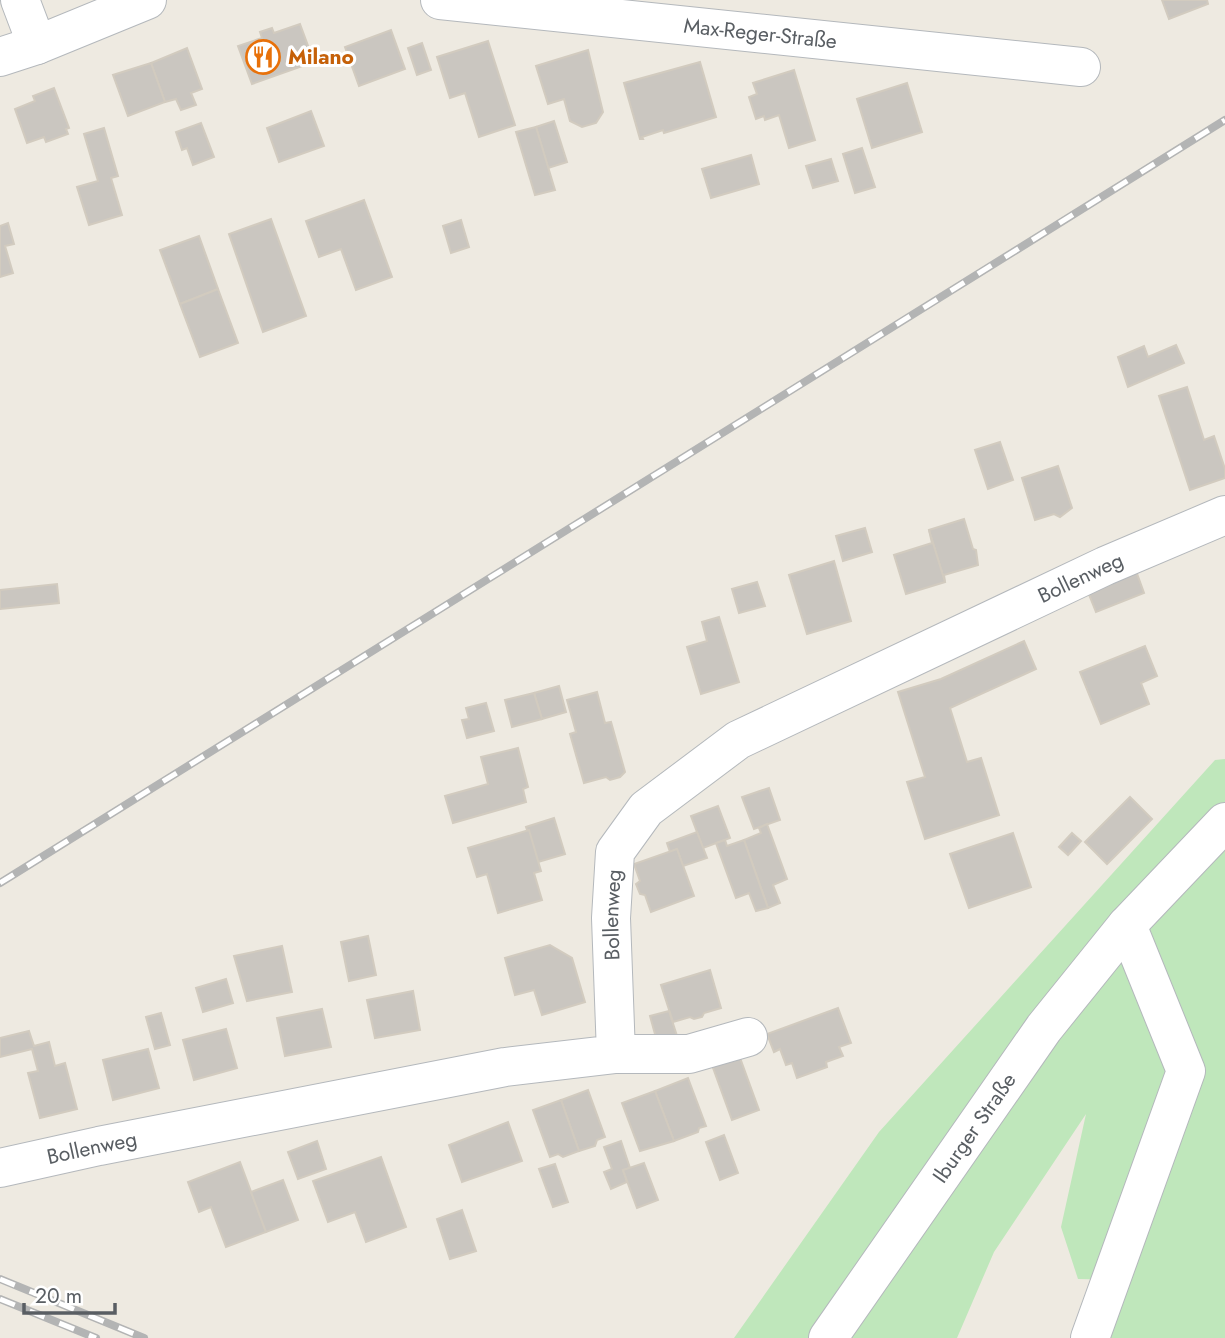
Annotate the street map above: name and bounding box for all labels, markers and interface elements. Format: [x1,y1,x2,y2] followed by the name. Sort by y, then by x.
[682,11,839,56] street label: Max-Reger-Straße
[244,38,282,76] restaurant icon: Milano
[288,42,354,72] place label: Milano
[1033,545,1128,611] street label: Bollenweg
[596,868,629,961] street label: Bollenweg
[925,1067,1023,1189] street label: Iburger Straße
[44,1124,139,1172] street label: Bollenweg
[24,1272,116,1316] scale bar
[35,1281,82,1311] text: 20 m

